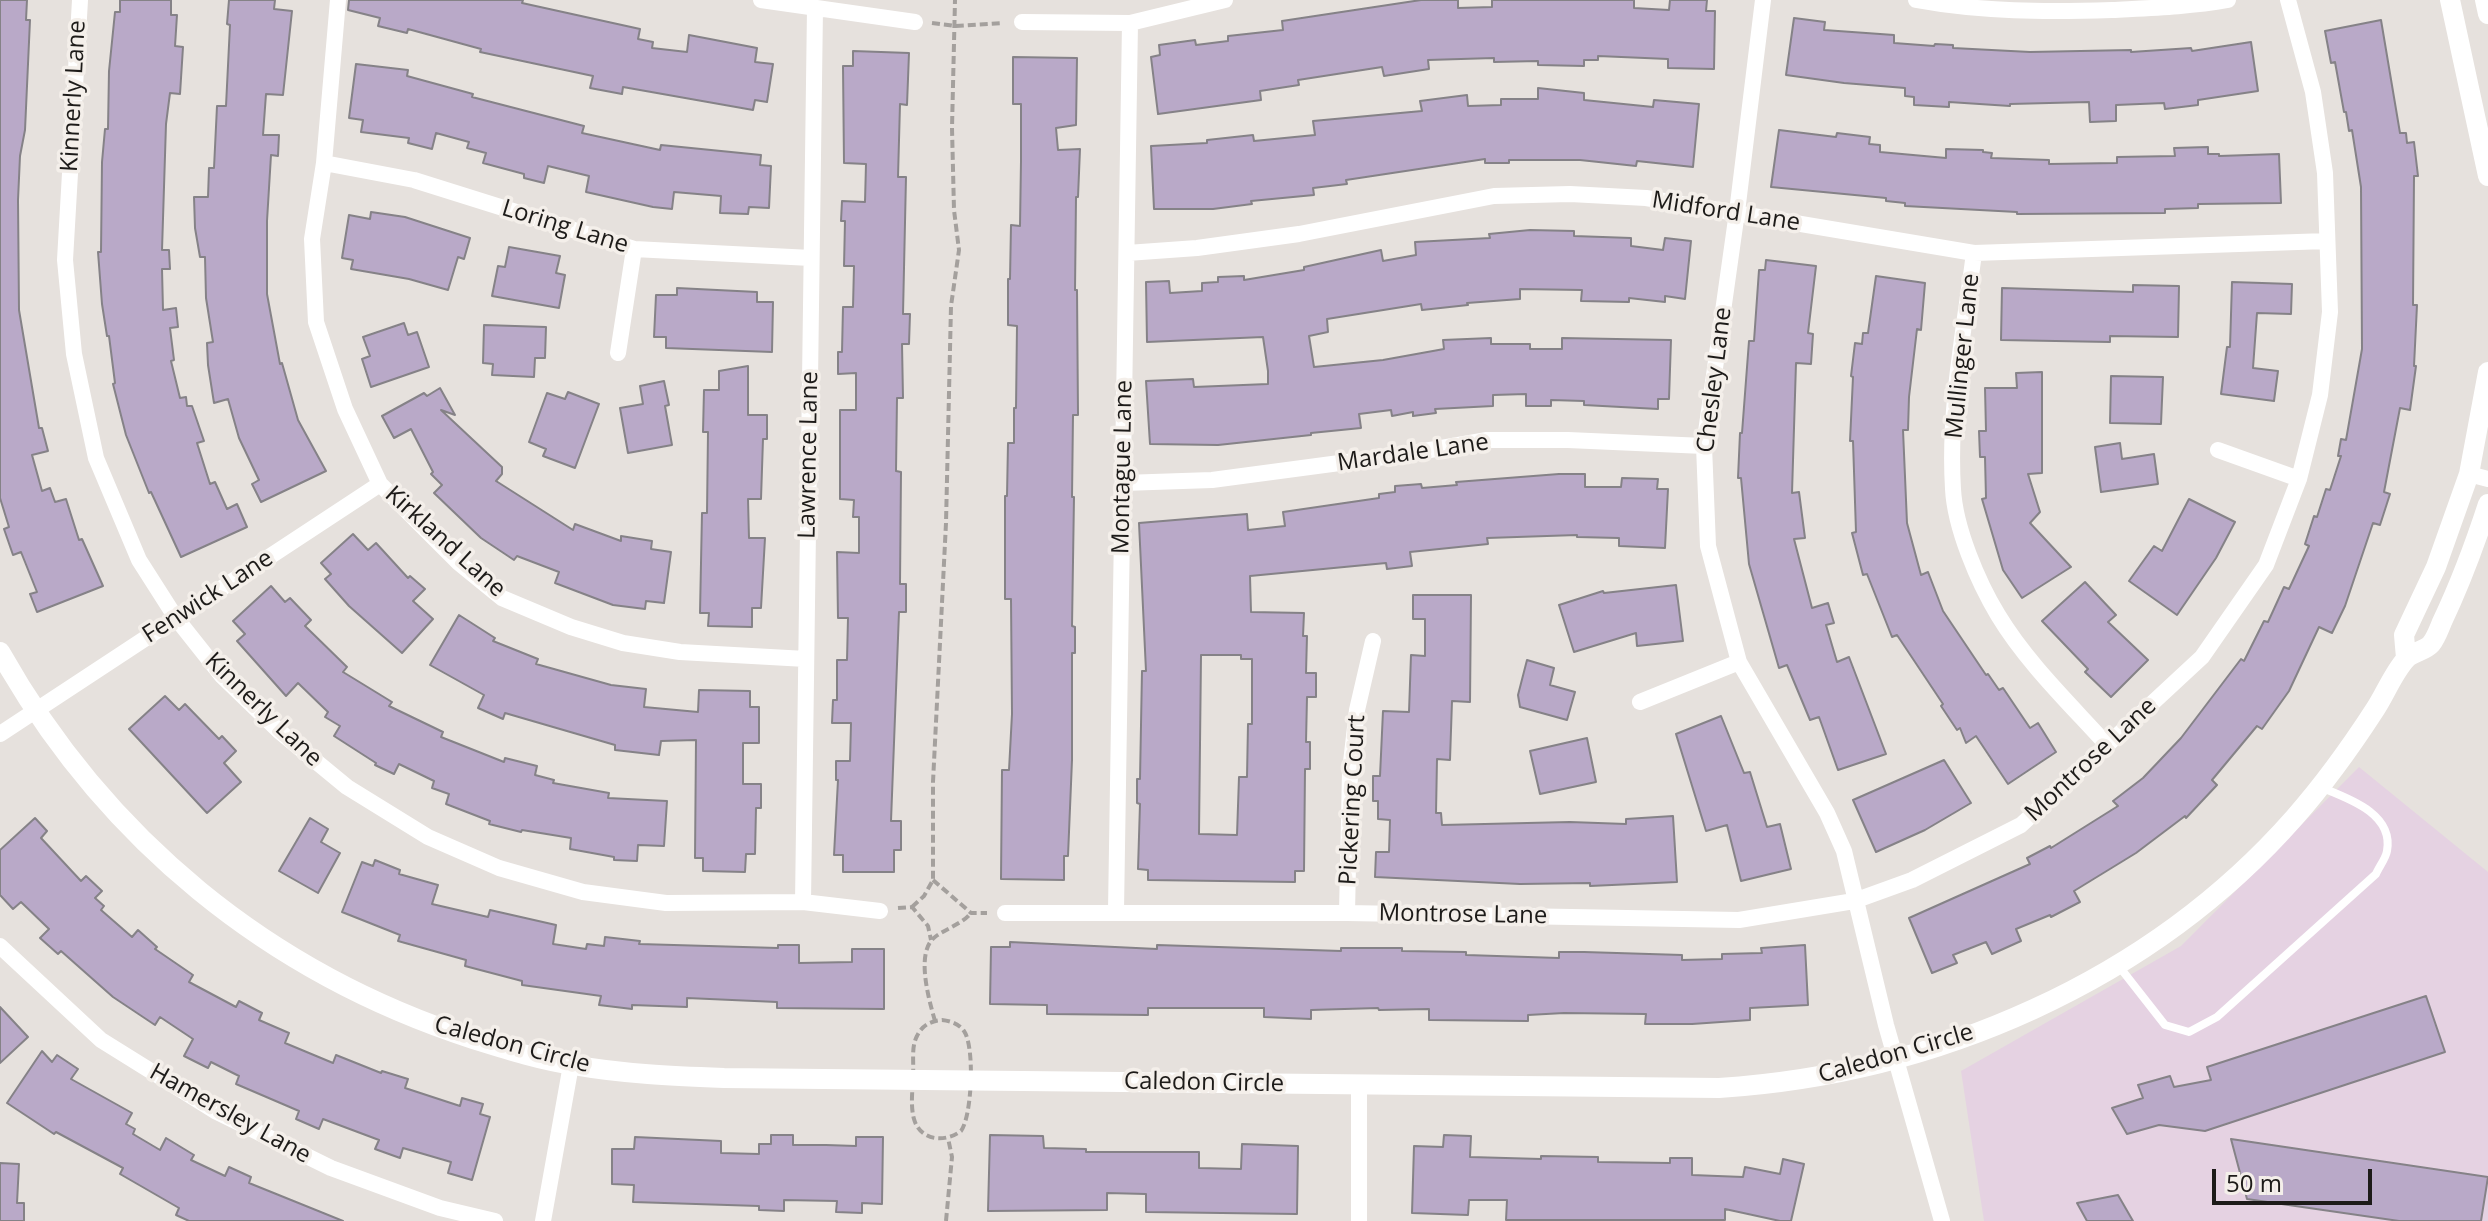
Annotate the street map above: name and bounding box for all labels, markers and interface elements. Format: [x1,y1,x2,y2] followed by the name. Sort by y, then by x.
[56,19,92,173] street label: Kinnerly Lane
[1650,186,1802,238] street label: Midford Lane
[498,194,632,260] street label: Loring Lane
[1940,272,1986,440] street label: Mullinger Lane
[1692,305,1738,455] street label: Chesley Lane
[793,371,825,539] street label: Lawrence Lane
[1107,380,1139,554] street label: Montague Lane
[1335,428,1491,478] street label: Mardale Lane
[379,480,511,604] street label: Kirkland Lane
[137,544,279,650] street label: Fenwick Lane
[198,647,328,773] street label: Kinnerly Lane
[2019,692,2163,828] street label: Montrose Lane
[1334,714,1372,886] street label: Pickering Court
[1378,899,1548,931] street label: Montrose Lane
[431,1010,593,1080] street label: Caledon Circle
[1815,1018,1977,1090] street label: Caledon Circle
[144,1058,316,1170] street label: Hamersley Lane
[1124,1067,1284,1099] street label: Caledon Circle
[2216,1153,2376,1203] scale bar
[2226,1166,2282,1199] text: 50 m

